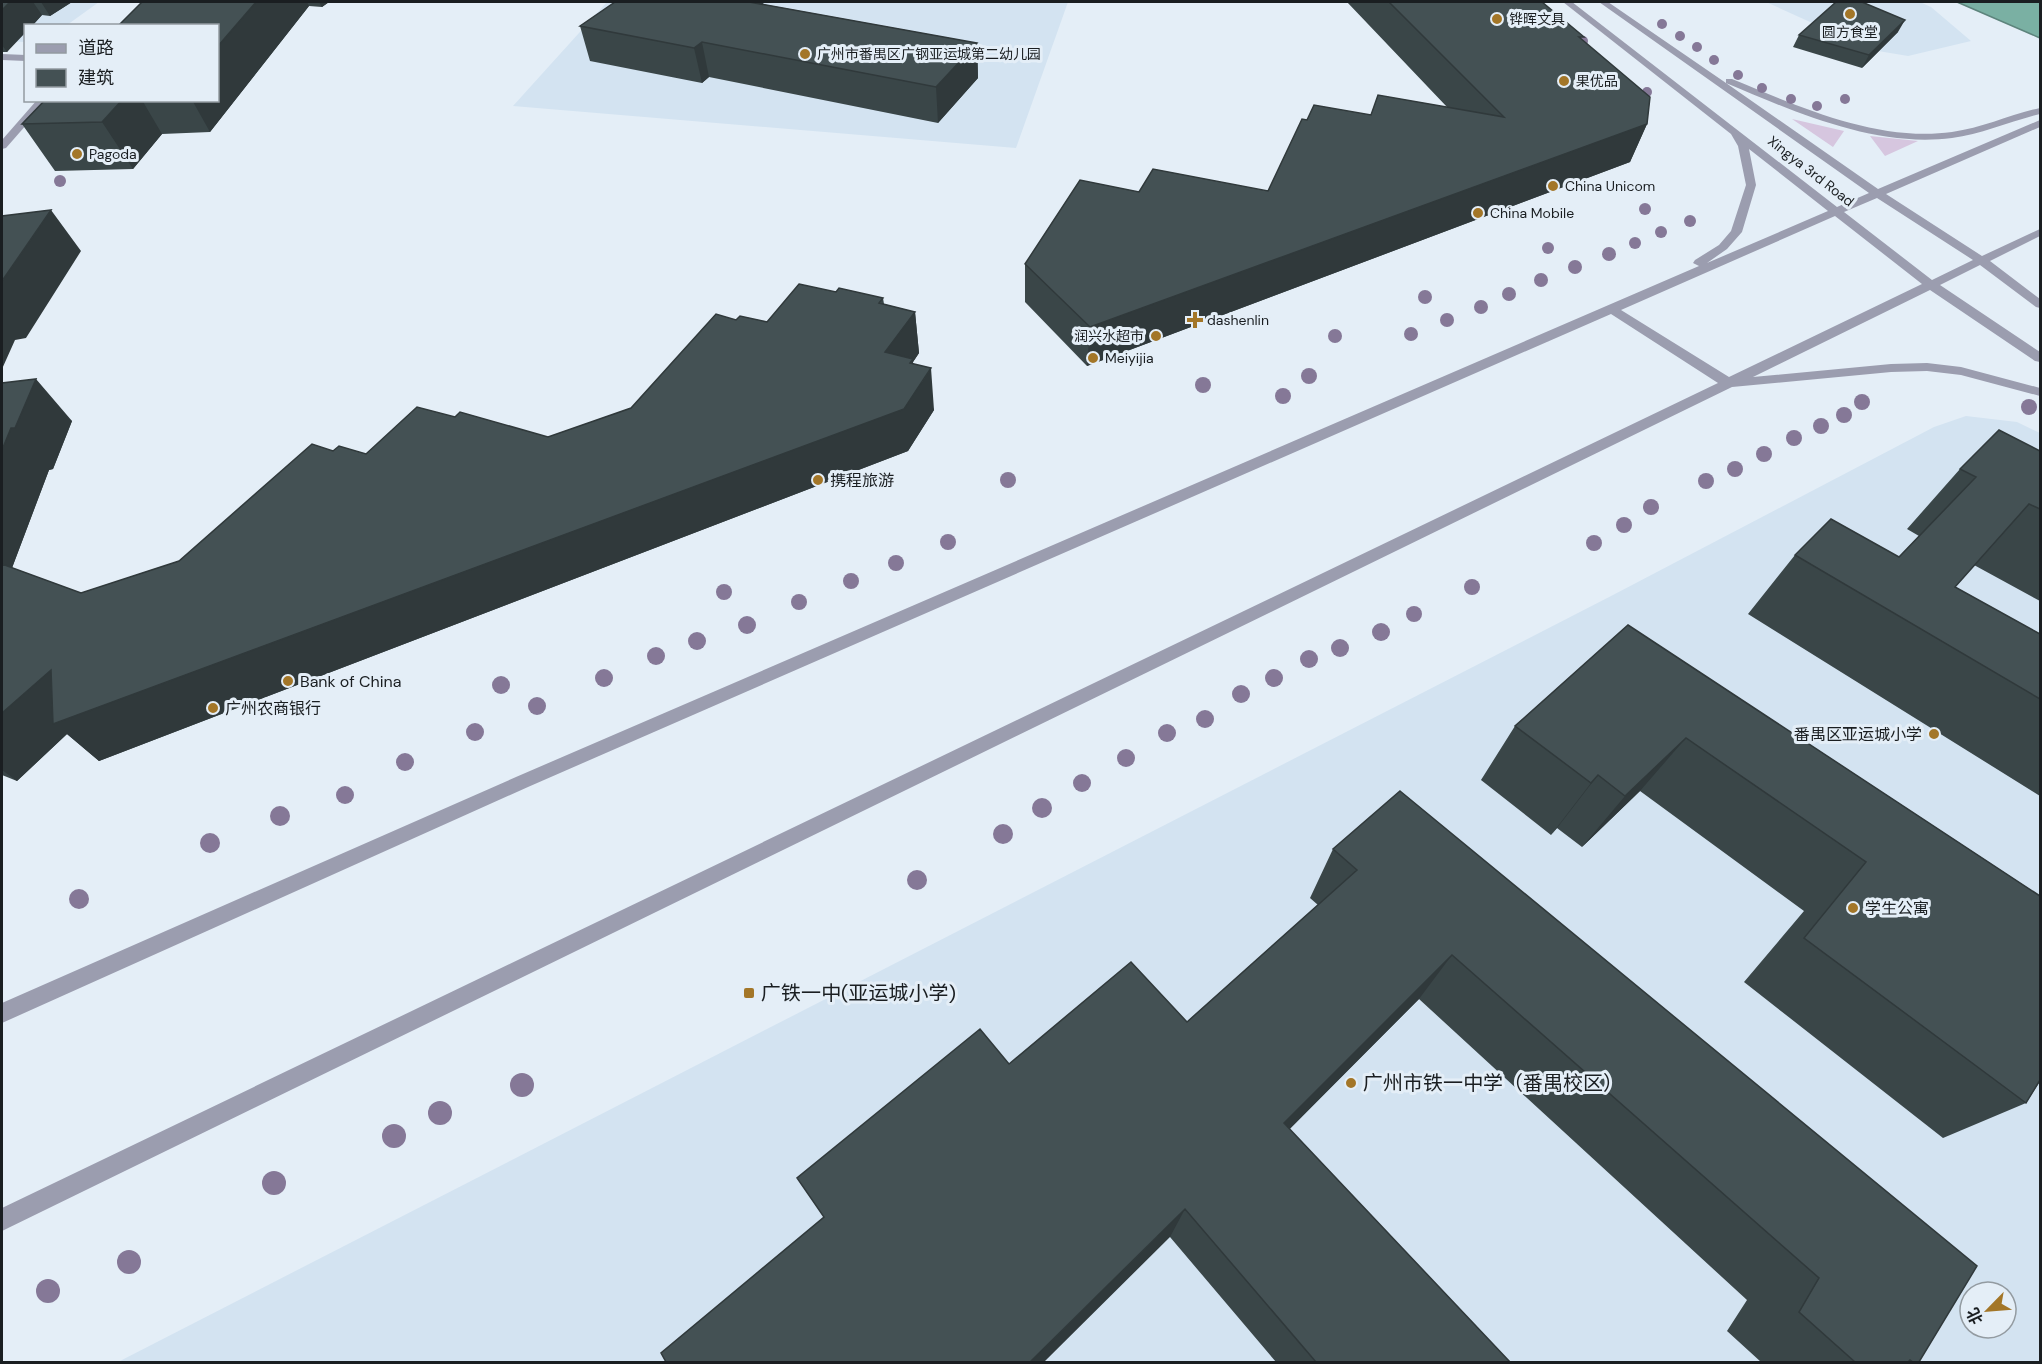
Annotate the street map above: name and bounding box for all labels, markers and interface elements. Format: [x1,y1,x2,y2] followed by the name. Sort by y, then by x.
[1843,7,1857,21] marker: 圆方食堂
[1509,10,1565,28] place label: 铧晖文具
[1490,12,1504,26] marker: 铧晖文具
[1822,23,1878,41] place label: 圆方食堂
[24,24,219,102] legend
[78,36,114,60] text: 道路
[817,45,1041,63] place label: 广州市番禺区广钢亚运城第二幼儿园
[798,47,812,61] marker: 广州市番禺区广钢亚运城第二幼儿园
[78,66,114,90] text: 建筑
[1576,72,1618,90] place label: 果优品
[1557,74,1571,88] marker: 果优品
[1764,132,1858,210] street label: Xingya 3rd Road
[89,145,137,163] place label: Pagoda
[70,147,84,161] marker: Pagoda
[1565,177,1655,195] place label: China Unicom
[1546,179,1560,193] marker: China Unicom
[1490,204,1574,222] place label: China Mobile
[1471,206,1485,220] marker: China Mobile
[1207,311,1269,329] place label: dashenlin
[1188,313,1202,327] marker: dashenlin
[1074,327,1144,345] place label: 润兴水超市
[1149,329,1163,343] marker: 润兴水超市
[1105,349,1154,367] place label: Meiyijia
[1086,351,1100,365] marker: Meiyijia
[830,470,894,491] place label: 携程旅游
[811,473,825,487] marker: 携程旅游
[300,671,401,692] place label: Bank of China
[281,674,295,688] marker: Bank of China
[225,698,321,719] place label: 广州农商银行
[206,701,220,715] marker: 广州农商银行
[1794,724,1922,745] place label: 番禺区亚运城小学
[1927,727,1941,741] marker: 番禺区亚运城小学
[1865,898,1929,919] place label: 学生公寓
[1846,901,1860,915] marker: 学生公寓
[761,980,956,1006] place label: 广铁一中(亚运城小学)
[742,986,756,1000] marker: 广铁一中(亚运城小学)
[1363,1070,1623,1096] place label: 广州市铁一中学（番禺校区）
[1344,1076,1358,1090] marker: 广州市铁一中学（番禺校区）
[1958,1280,2018,1340] north arrow
[1962,1304,1988,1328] text: 北

